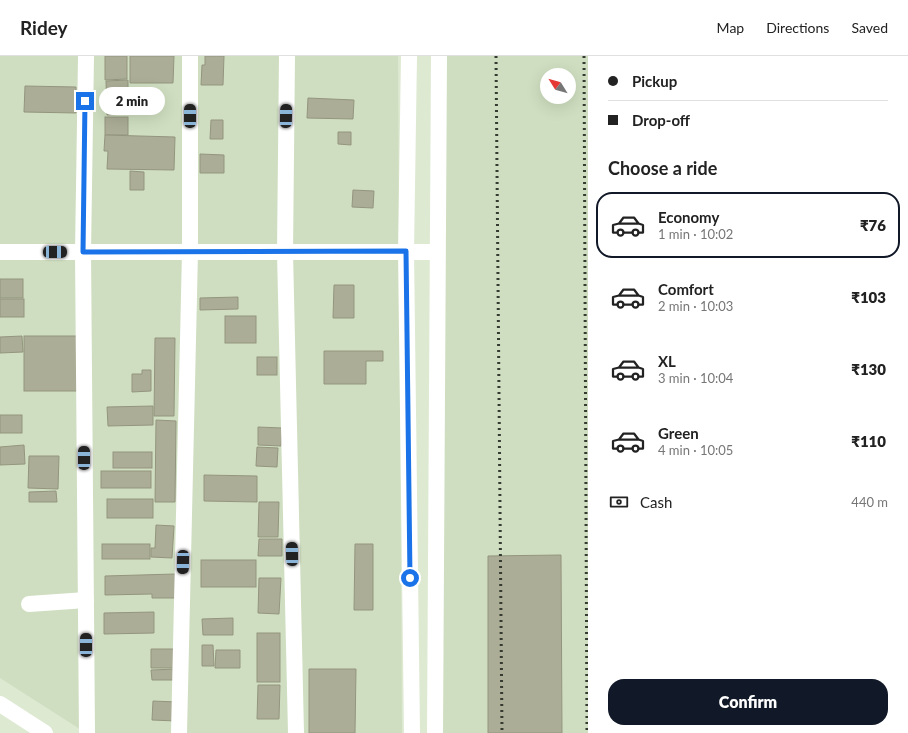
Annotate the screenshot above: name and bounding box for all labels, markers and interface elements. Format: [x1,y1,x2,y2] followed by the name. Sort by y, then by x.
[20,16,68,39] text: Ridey
[717,19,744,36] text: Map
[766,19,829,36] text: Directions
[851,19,888,36] text: Saved
[540,68,576,104] north arrow
[540,68,576,104] map controls
[632,72,677,90] text: Pickup
[99,87,165,115] callout: 2 min
[76,92,94,110] route end
[116,93,148,109] text: 2 min
[184,104,196,128] car
[280,104,292,128] car
[632,111,690,129] text: Drop-off
[608,157,717,179] text: Choose a ride
[610,207,646,243] icon: car
[658,208,719,226] text: Economy
[860,216,886,234] text: ₹76
[658,226,733,242] text: 1 min · 10:02
[43,246,67,258] car
[610,279,646,315] icon: car
[658,280,714,298] text: Comfort
[851,288,886,306] text: ₹103
[658,298,733,314] text: 2 min · 10:03
[610,351,646,387] icon: car
[658,352,676,370] text: XL
[851,360,886,378] text: ₹130
[658,370,733,386] text: 3 min · 10:04
[610,423,646,459] icon: car
[658,424,699,442] text: Green
[851,432,886,450] text: ₹110
[658,442,733,458] text: 4 min · 10:05
[78,446,90,470] car
[608,491,630,513] icon: cash
[640,493,672,511] text: Cash
[851,494,888,510] text: 440 m
[286,542,298,566] car
[177,550,189,574] car
[401,569,419,587] route start
[80,633,92,657] car
[608,679,888,725] button: Confirm

